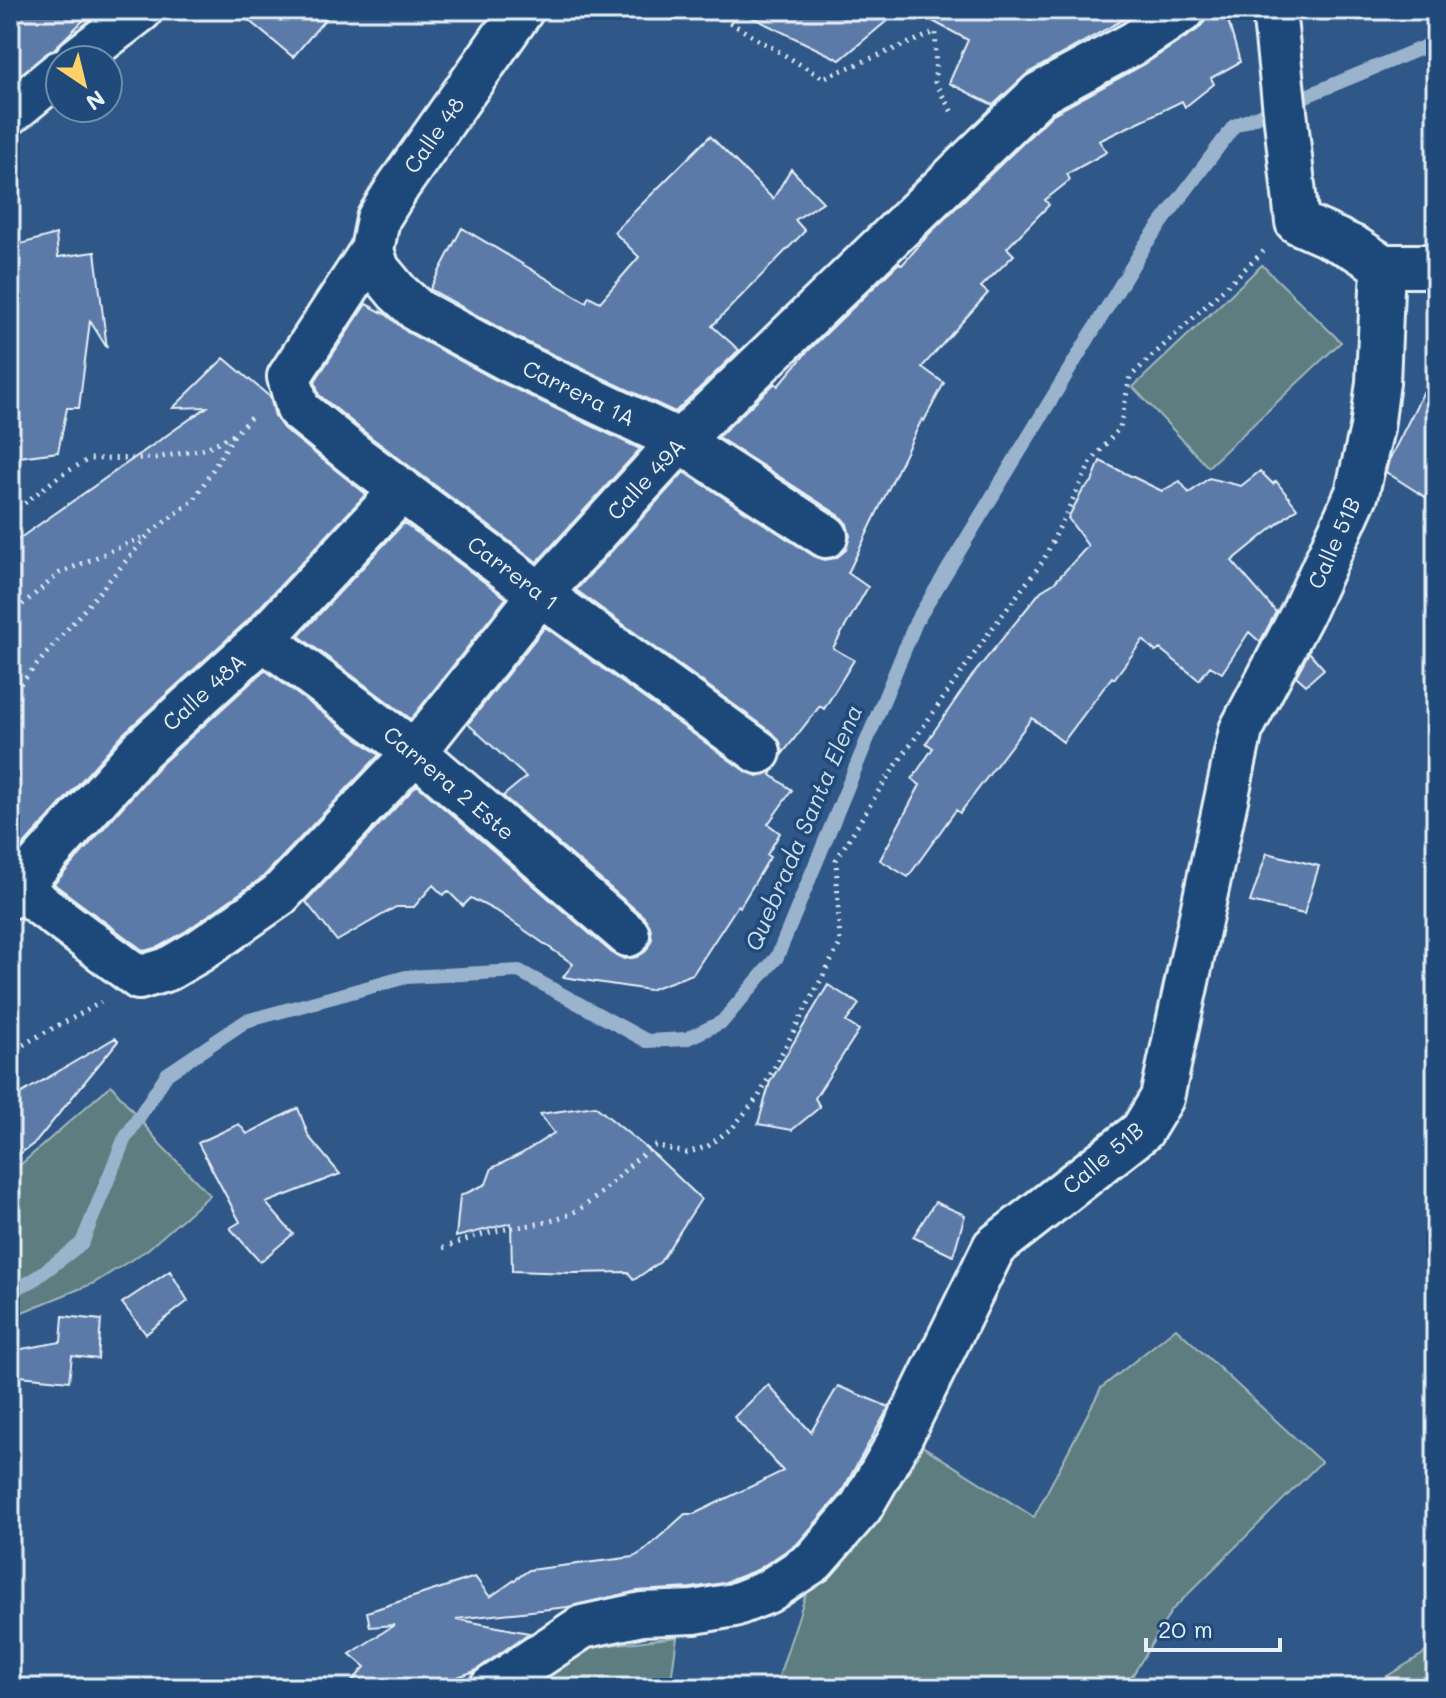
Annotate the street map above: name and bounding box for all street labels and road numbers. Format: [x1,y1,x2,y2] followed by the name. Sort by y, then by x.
[397,91,471,179] street label: Calle 48
[518,353,640,432] street label: Carrera 1A
[600,431,691,526] street label: Calle 49A
[1300,492,1367,593] street label: Calle 51B
[462,529,565,616] street label: Carrera 1
[156,647,251,737] street label: Calle 48A
[378,719,521,846] street label: Carrera 2 Este
[1056,1115,1149,1200] street label: Calle 51B

